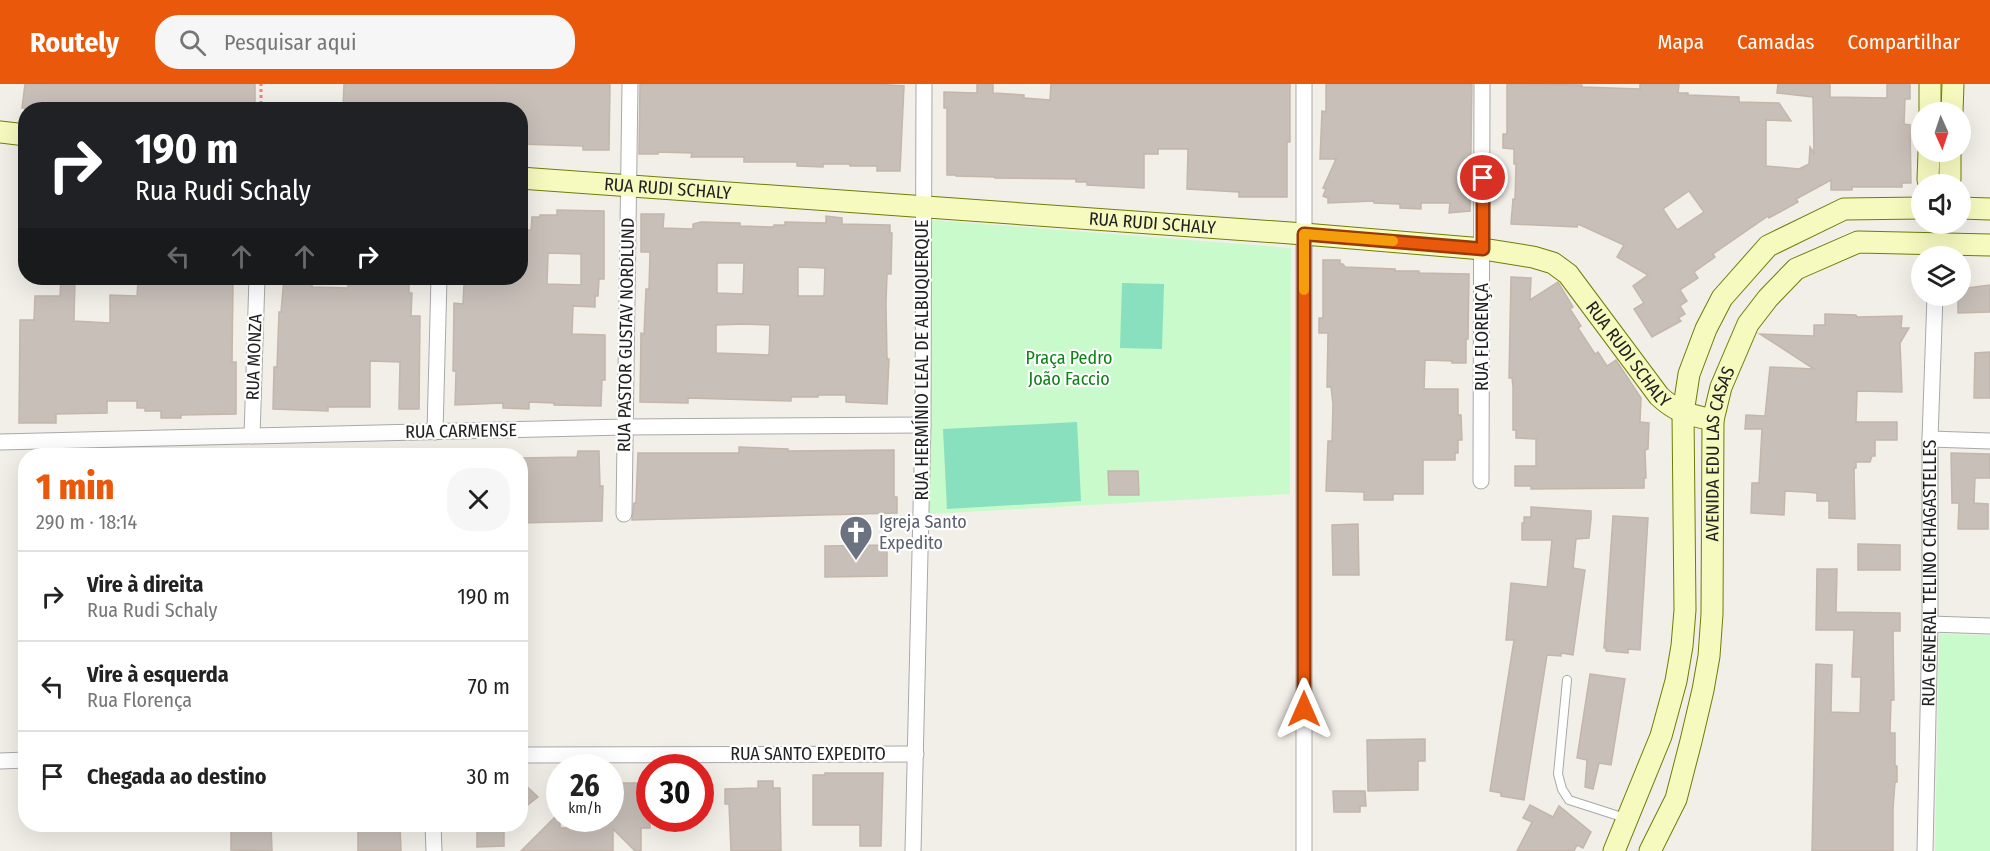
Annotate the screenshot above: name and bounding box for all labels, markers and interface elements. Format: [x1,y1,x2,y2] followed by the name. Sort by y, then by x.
[155,15,575,69] search box
[30,26,119,59] text: Routely
[176,26,209,59] icon: search
[224,29,357,56] text: Pesquisar aqui
[1658,29,1704,55] text: Mapa
[1737,29,1815,55] text: Camadas
[1848,29,1960,55] text: Compartilhar
[1911,102,1971,162] north arrow
[1911,102,1971,306] map controls
[135,124,238,174] text: 190 m
[36,126,114,204] icon: right
[1457,152,1508,203] pin
[1466,161,1499,194] icon: arrive
[603,173,732,204] street label: RUA RUDI SCHALY
[1911,174,1971,234] button: sound
[135,175,311,207] text: Rua Rudi Schaly
[1088,208,1217,239] street label: RUA RUDI SCHALY
[613,218,639,452] street label: RUA PASTOR GUSTAV NORDLUND
[910,219,933,501] street label: RUA HERMÍNIO LEAL DE ALBUQUERQUE
[162,240,195,273] icon: left
[225,240,258,273] icon: ahead
[288,240,321,273] icon: ahead
[351,240,384,273] icon: right
[1911,246,1971,306] button: layers
[1471,283,1493,391] street label: RUA FLORENÇA
[1581,297,1675,412] street label: RUA RUDI SCHALY
[241,313,267,401] street label: RUA MONZA
[1026,347,1112,390] park label: Praça Pedro João Faccio
[1701,363,1740,541] street label: AVENIDA EDU LAS CASAS
[405,419,517,443] street label: RUA CARMENSE
[1917,439,1941,707] street label: RUA GENERAL TELINO CHAGASTELLES
[36,465,114,509] text: 1 min
[447,468,510,531] button: close
[36,510,137,534] text: 290 m · 18:14
[879,511,967,554] place label: Igreja Santo Expedito
[838,514,874,561] church icon: Igreja Santo Expedito
[87,571,203,598] text: Vire à direita
[36,580,69,613] icon: right
[457,583,510,610] text: 190 m
[87,598,217,622] text: Rua Rudi Schaly
[87,661,229,688] text: Vire à esquerda
[36,670,69,703] icon: left
[468,673,510,700] text: 70 m
[1272,677,1336,741] position arrow
[87,688,192,712] text: Rua Florença
[730,743,886,765] street label: RUA SANTO EXPEDITO
[636,754,714,832] speed limit sign: 30
[36,760,69,793] icon: arrive
[87,763,267,790] text: Chegada ao destino
[467,763,510,790] text: 30 m
[570,768,600,804] text: 26
[568,799,602,817] text: km/h

